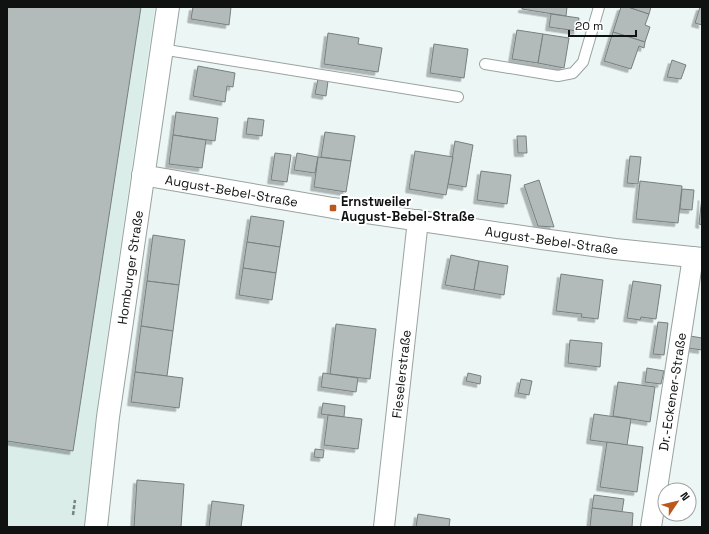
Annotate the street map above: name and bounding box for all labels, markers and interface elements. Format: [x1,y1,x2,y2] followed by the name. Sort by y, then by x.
[569,12,636,38] scale bar
[575,18,603,34] text: 20 m
[164,171,299,211] street label: August-Bebel-Straße
[341,193,475,225] place label: Ernstweiler August-Bebel-Straße
[328,203,338,213] marker: Ernstweiler August-Bebel-Straße
[114,209,147,325] street label: Homburger Straße
[484,223,619,258] street label: August-Bebel-Straße
[388,329,415,419] street label: Fieselerstraße
[655,331,690,452] street label: Dr.-Eckener-Straße
[657,482,697,522] north arrow
[677,489,693,503] text: N

